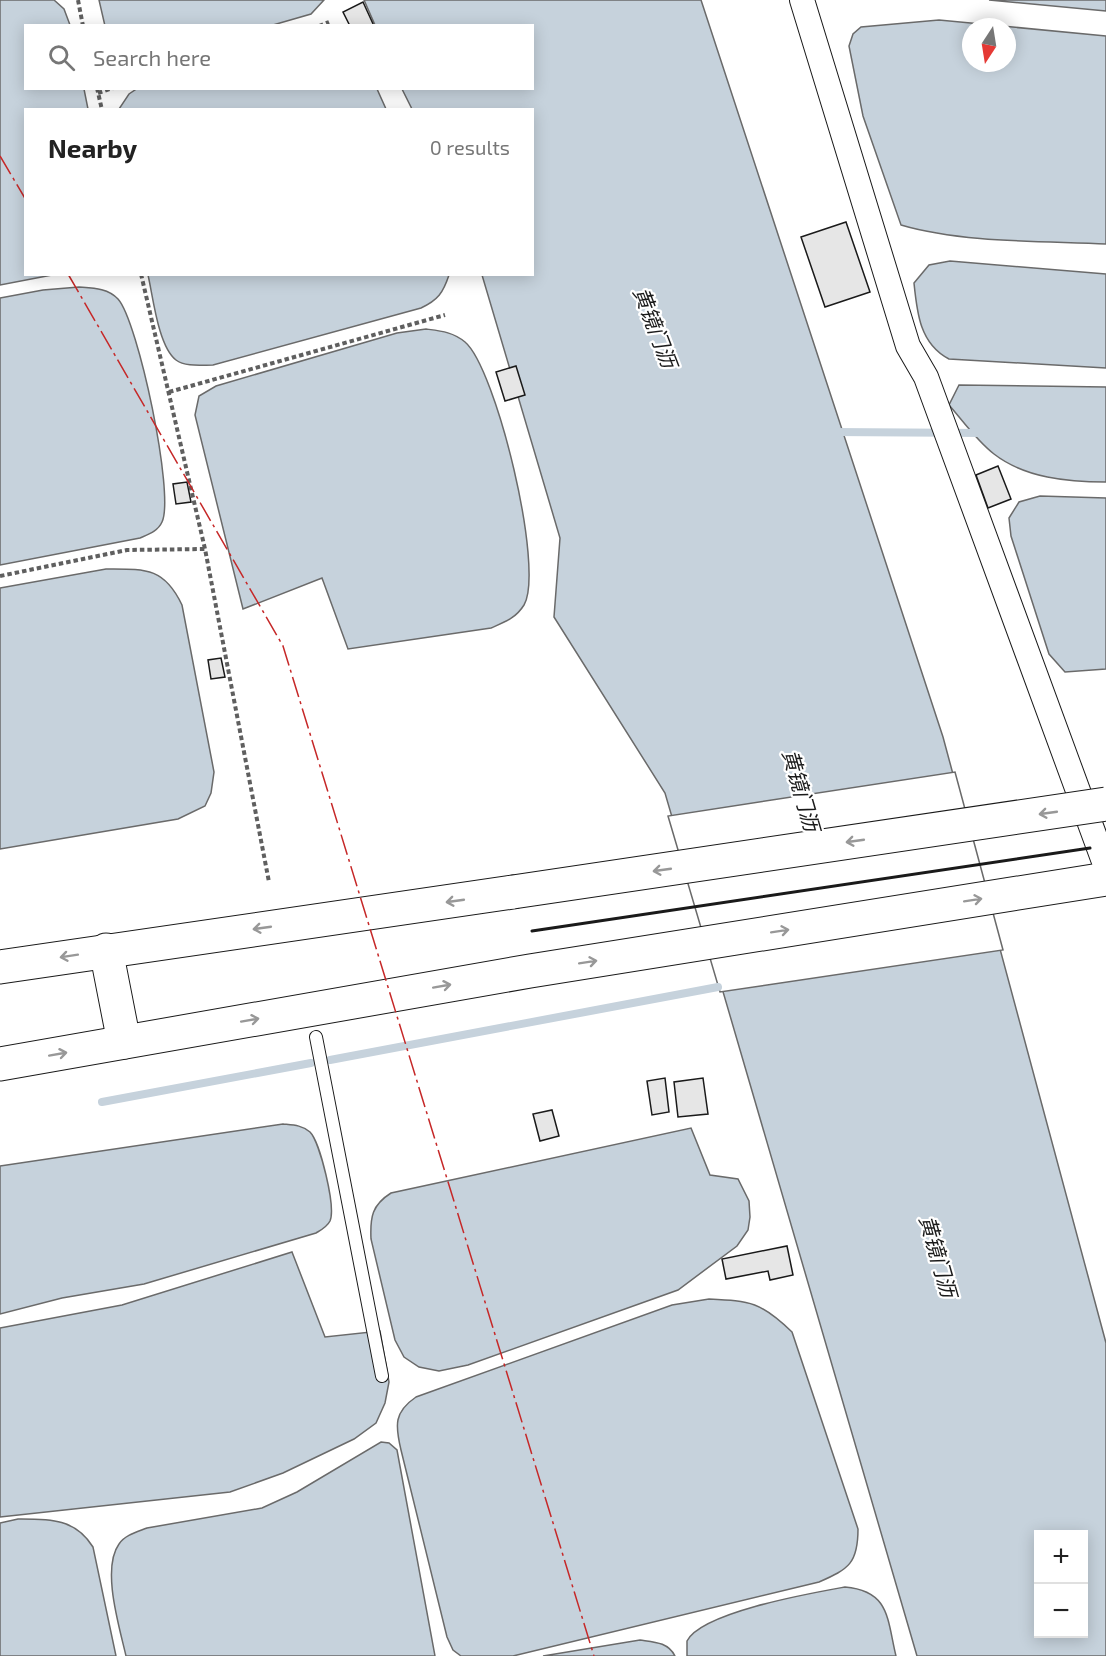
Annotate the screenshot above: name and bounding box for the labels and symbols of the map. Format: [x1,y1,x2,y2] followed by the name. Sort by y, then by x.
[962,18,1016,72] north arrow
[629,283,684,374] water label: 黄镜门沥
[778,746,827,838] water label: 黄镜门沥
[1039,807,1059,818] one-way arrow
[846,836,866,847] one-way arrow
[653,865,673,876] one-way arrow
[446,895,465,906] one-way arrow
[963,895,982,906] one-way arrow
[253,923,272,934] one-way arrow
[770,925,790,936] one-way arrow
[60,950,79,961] one-way arrow
[577,956,597,967] one-way arrow
[431,980,451,991] one-way arrow
[239,1014,259,1025] one-way arrow
[47,1048,67,1059] one-way arrow
[915,1212,964,1304] water label: 黄镜门沥

